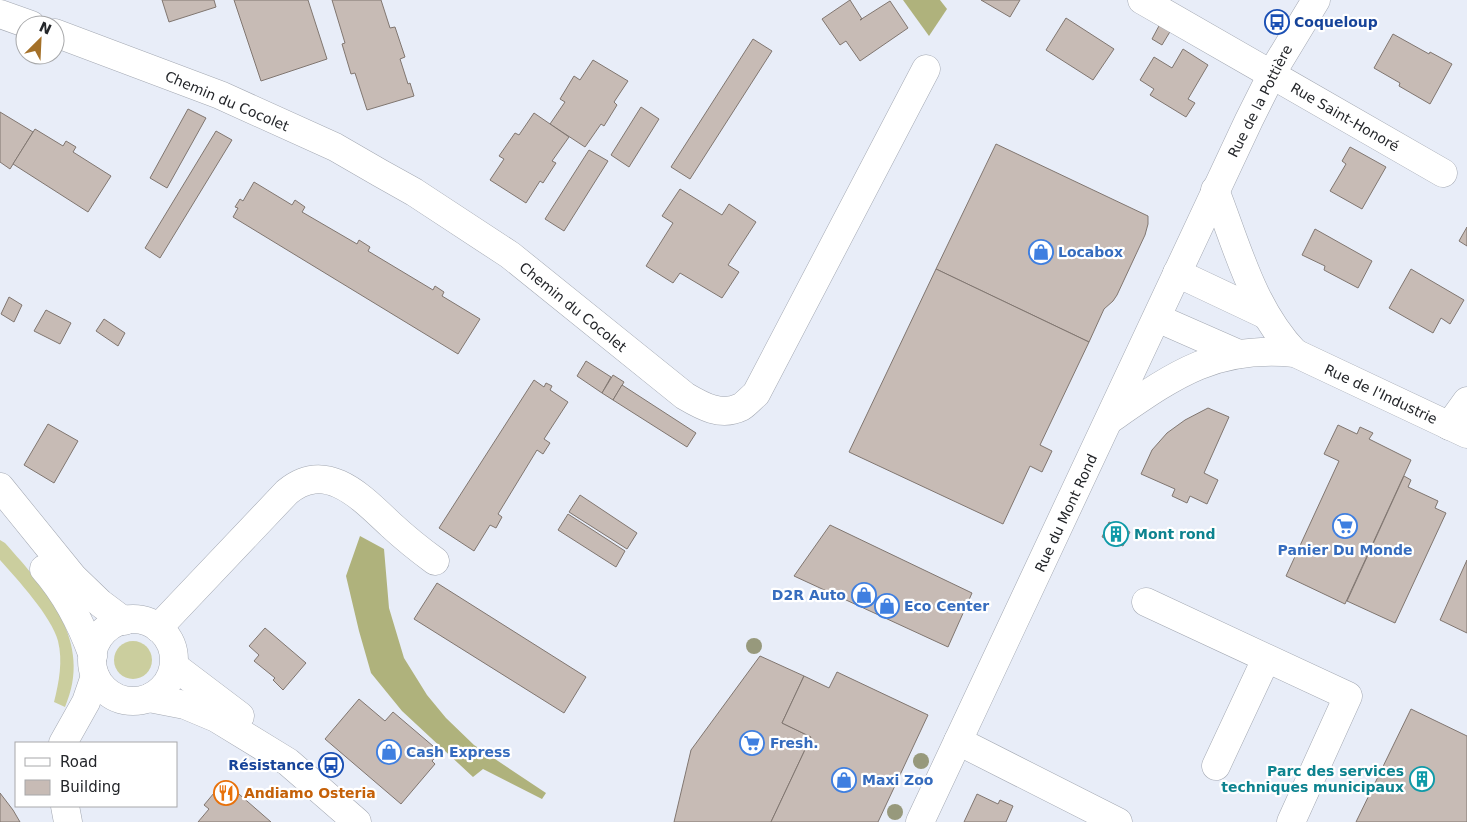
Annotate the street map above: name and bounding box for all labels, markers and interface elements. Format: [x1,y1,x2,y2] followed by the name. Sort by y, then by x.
[1264,9,1290,35] bus stop icon: Coqueloup
[1294,14,1378,30] place label: Coqueloup
[15,15,65,65] north arrow
[37,18,54,38] text: N
[1225,42,1295,160] street label: Rue de la Pottière
[163,68,292,135] street label: Chemin du Cocolet
[1288,79,1402,155] street label: Rue Saint-Honoré
[1028,239,1054,265] shop icon: Locabox
[1058,244,1123,260] place label: Locabox
[516,259,630,355] street label: Chemin du Cocolet
[1322,361,1440,427] street label: Rue de l'Industrie
[1032,452,1100,574] street label: Rue du Mont Rond
[1332,513,1358,539] supermarket icon: Panier Du Monde
[1103,521,1129,547] building icon: Mont rond
[1134,526,1216,542] place label: Mont rond
[1278,542,1412,558] place label: Panier Du Monde
[851,582,877,608] shop icon: D2R Auto
[772,587,846,603] place label: D2R Auto
[874,593,900,619] shop icon: Eco Center
[904,598,989,614] place label: Eco Center
[739,730,765,756] supermarket icon: Fresh.
[770,735,819,751] place label: Fresh.
[376,739,402,765] shop icon: Cash Express
[15,742,178,807] legend
[406,744,511,760] place label: Cash Express
[318,752,344,778] bus stop icon: Résistance
[60,753,98,771] text: Road
[228,757,314,773] place label: Résistance
[1221,763,1404,795] place label: Parc des services techniques municipaux
[1409,766,1435,792] building icon: Parc des services techniques municipaux
[831,767,857,793] shop icon: Maxi Zoo
[862,772,934,788] place label: Maxi Zoo
[60,778,121,796] text: Building
[213,780,239,806] restaurant icon: Andiamo Osteria
[244,785,376,801] place label: Andiamo Osteria

